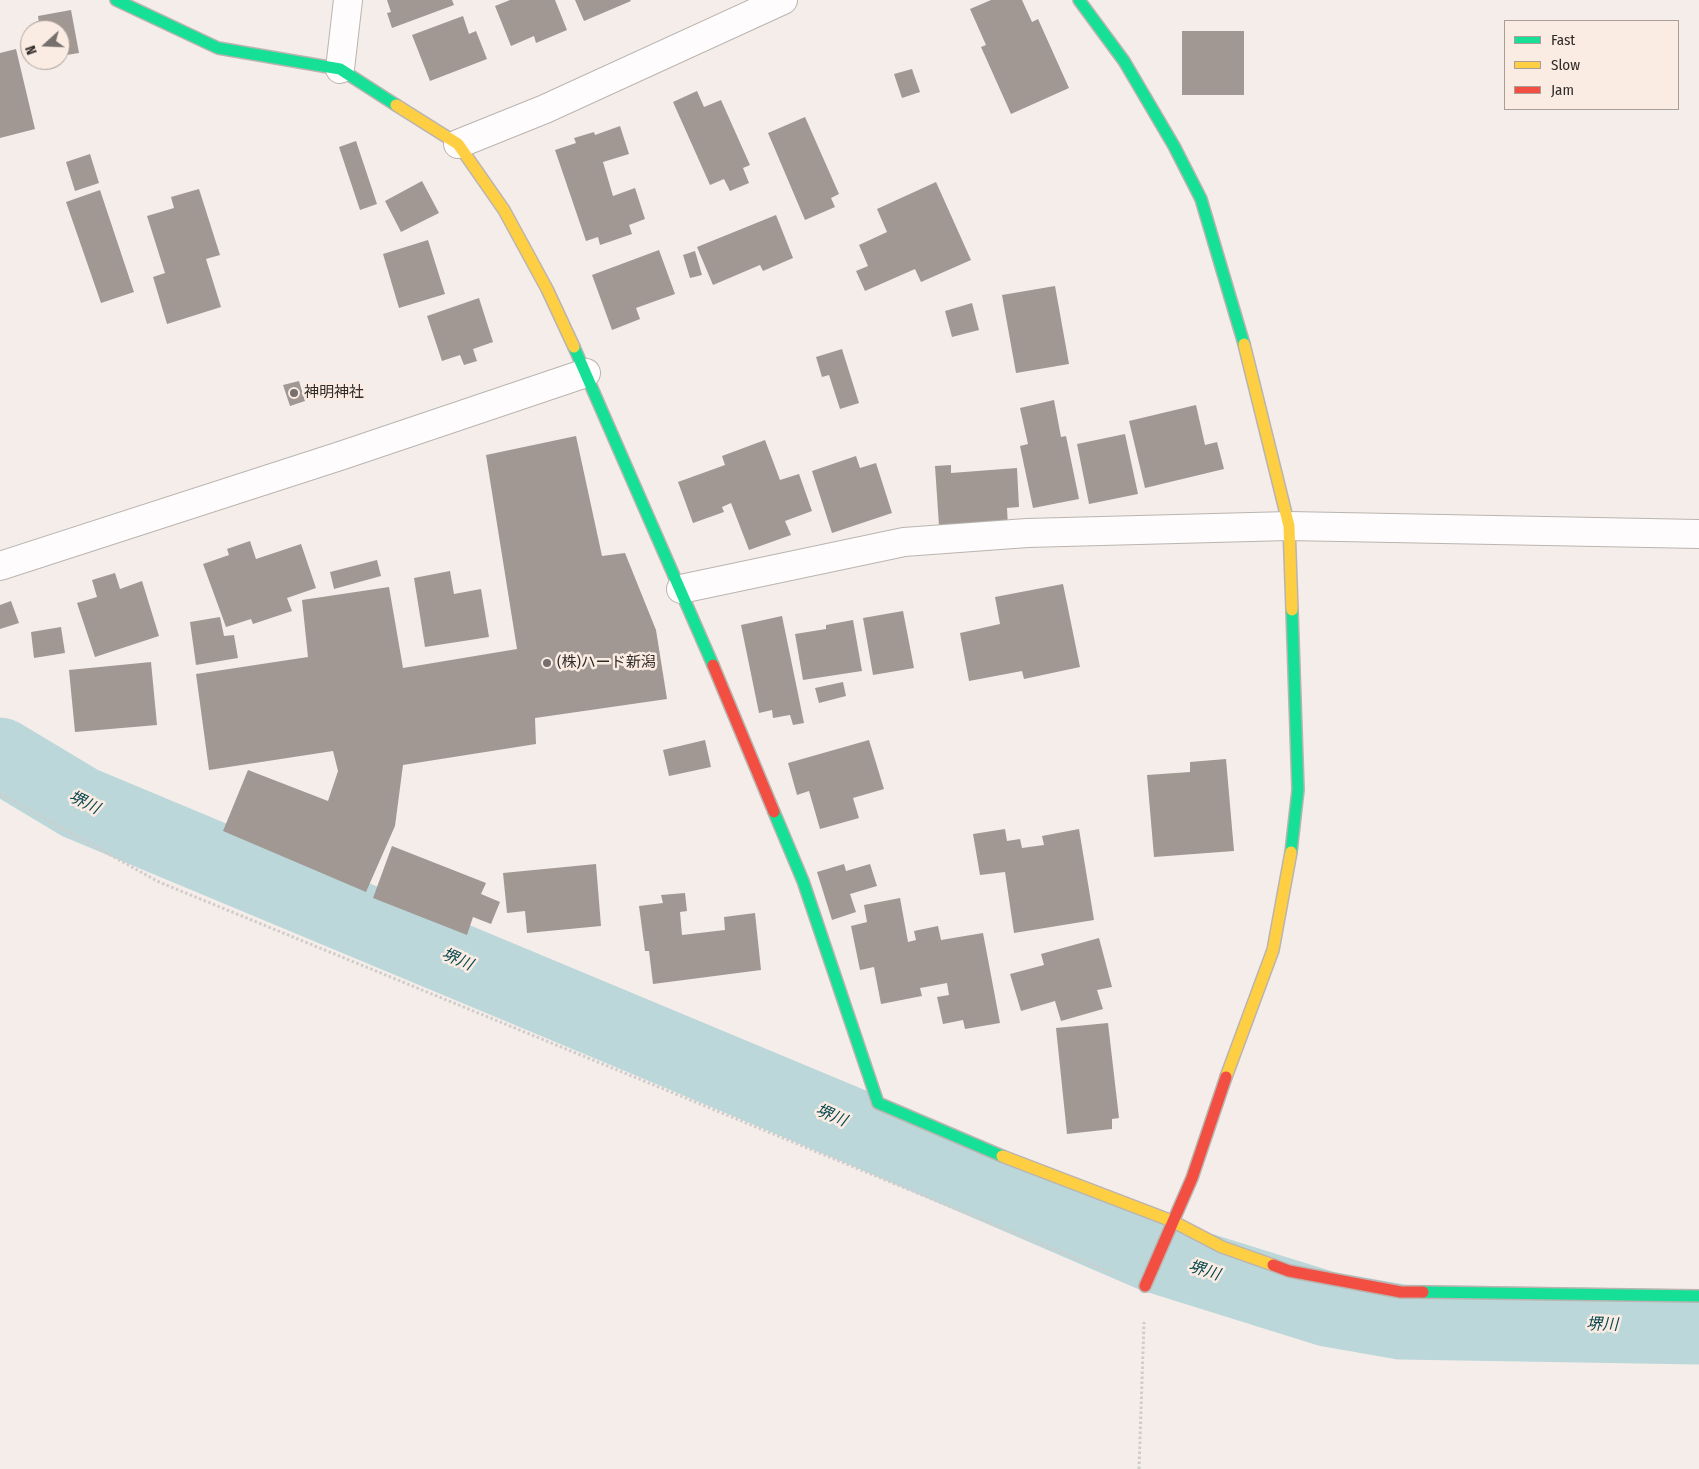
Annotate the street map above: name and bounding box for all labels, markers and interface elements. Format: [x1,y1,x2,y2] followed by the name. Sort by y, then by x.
[20,20,70,70] north arrow
[1504,20,1679,110] legend
[1551,31,1575,49] text: Fast
[22,43,41,57] text: N
[1551,56,1580,74] text: Slow
[1551,81,1574,99] text: Jam
[304,384,364,402] place label: 神明神社
[288,387,300,399] marker: 神明神社
[557,654,656,672] place label: (株)ハード新潟
[541,657,553,669] marker: (株)ハード新潟
[65,787,103,819] water label: 堺川
[439,945,475,975] water label: 堺川
[813,1101,849,1131] water label: 堺川
[1186,1257,1222,1285] water label: 堺川
[1586,1315,1618,1335] water label: 堺川

